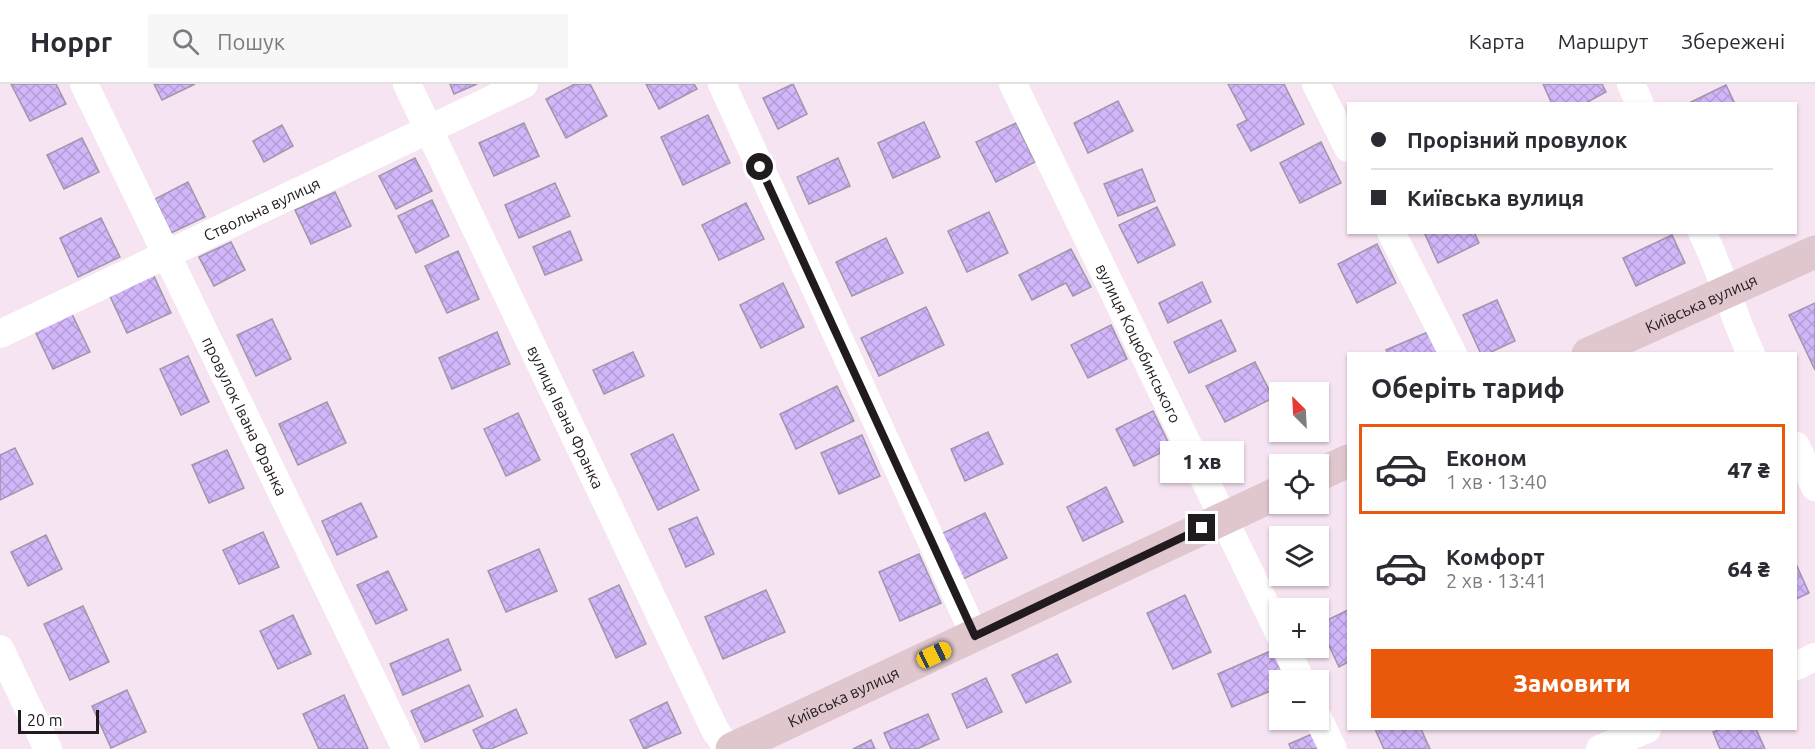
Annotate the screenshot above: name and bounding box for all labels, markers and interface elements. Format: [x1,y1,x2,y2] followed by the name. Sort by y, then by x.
[148,14,568,68] search box
[169,25,202,58] icon: search
[30,26,112,57] text: Hoppr
[217,29,285,54] text: Пошук
[1469,29,1525,53] text: Карта
[1558,29,1648,53] text: Маршрут
[1681,29,1785,53] text: Збережені
[1407,127,1627,152] text: Прорізний провулок
[746,153,773,180] route start
[201,174,323,245] street label: Ствольна вулиця
[1407,185,1584,210] text: Київська вулиця
[1092,261,1185,426] street label: вулиця Коцюбинського
[1642,270,1760,336] street label: Київська вулиця
[199,334,291,499] street label: провулок Івана Франка
[524,343,608,492] street label: вулиця Івана Франка
[1371,373,1565,403] text: Оберіть тариф
[1269,382,1329,442] north arrow
[1269,382,1329,730] map controls
[1160,441,1244,483] callout: 1 хв
[1374,442,1428,496] icon: car
[1446,445,1527,470] text: Економ
[1182,450,1222,473] text: 1 хв
[1269,454,1329,514] button: locate
[1727,457,1770,482] text: 47 ₴
[1446,470,1547,493] text: 1 хв · 13:40
[1188,514,1215,541] route end
[1269,526,1329,586] button: layers
[1374,541,1428,595] icon: car
[1446,544,1545,569] text: Комфорт
[1727,556,1770,581] text: 64 ₴
[1446,569,1547,592] text: 2 хв · 13:41
[1269,598,1329,658] button: +
[914,639,954,671] car
[1371,649,1773,718] button: Замовити
[785,663,902,731] street label: Київська вулиця
[1269,670,1329,730] button: −
[18,707,99,734] scale bar
[27,711,63,729] text: 20 m

